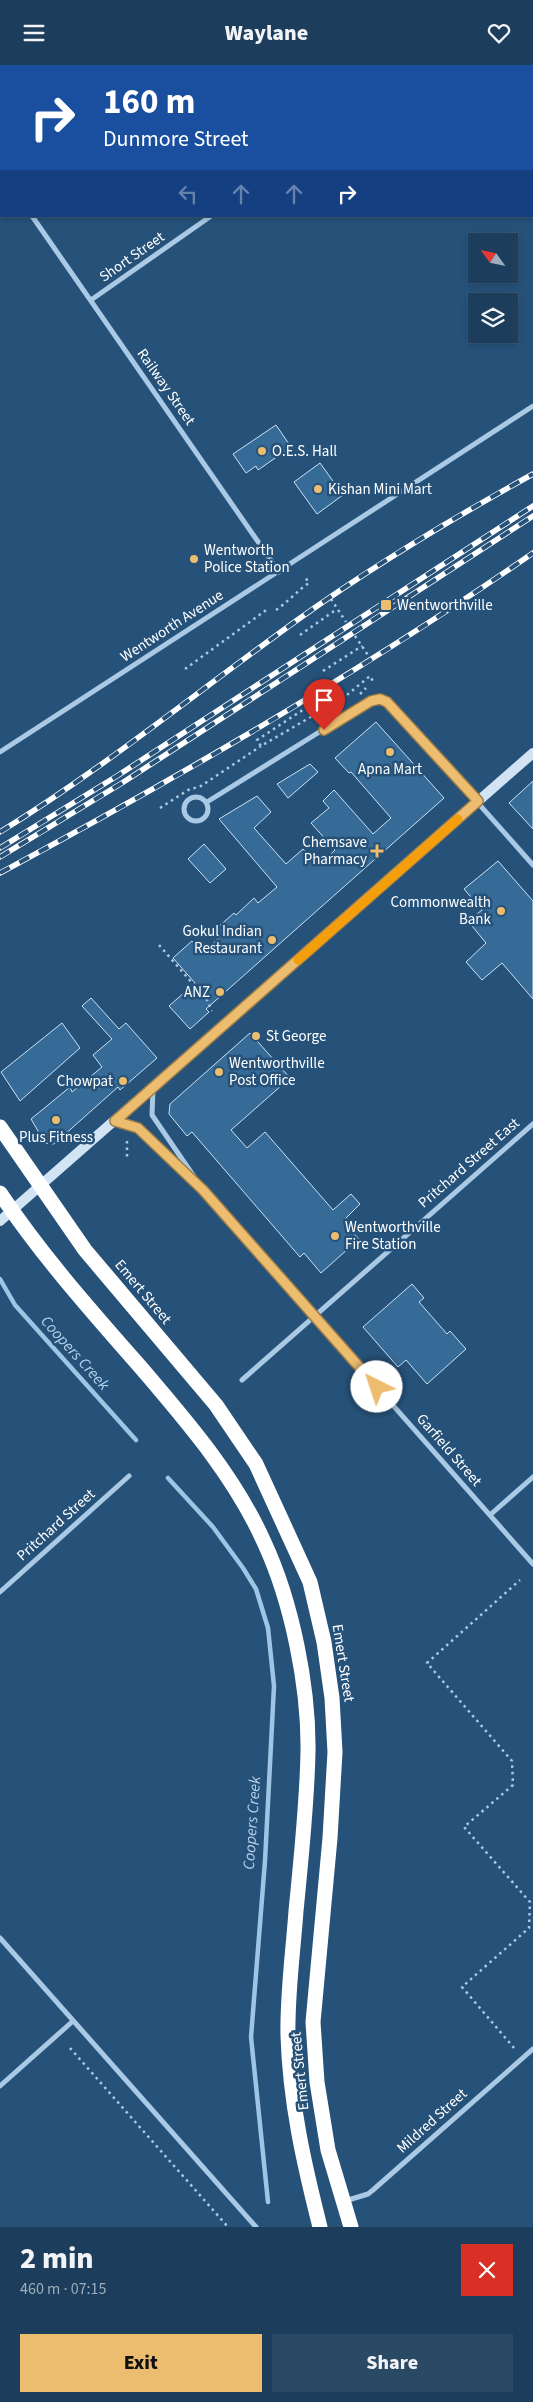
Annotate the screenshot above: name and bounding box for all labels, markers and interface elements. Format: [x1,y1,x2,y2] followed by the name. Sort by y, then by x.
[225,17,308,49] text: Waylane
[20,19,48,47] icon: menu
[485,19,513,47] icon: heart
[103,77,195,127] text: 160 m
[20,85,85,150] icon: right
[103,123,249,155] text: Dunmore Street
[174,180,202,208] icon: left
[227,180,255,208] icon: ahead
[280,180,308,208] icon: ahead
[333,180,361,208] icon: right
[95,227,169,287] street label: Short Street
[468,233,518,283] north arrow
[468,233,518,343] map controls
[468,293,518,343] button: layers
[132,344,200,430] street label: Railway Street
[272,441,337,462] place label: O.E.S. Hall
[256,445,268,457] marker: O.E.S. Hall
[328,479,432,500] place label: Kishan Mini Mart
[312,483,324,495] marker: Kishan Mini Mart
[204,540,290,578] place label: Wentworth Police Station
[188,553,200,565] marker: Wentworth Police Station
[116,585,228,667] street label: Wentworth Avenue
[397,595,493,616] place label: Wentworthville
[379,598,393,612] marker: Wentworthville
[303,679,345,730] pin
[310,686,338,714] icon: arrive
[384,746,396,758] marker: Apna Mart
[358,759,422,780] place label: Apna Mart
[302,832,367,870] place label: Chemsave Pharmacy
[371,845,383,857] marker: Chemsave Pharmacy
[391,892,492,930] place label: Commonwealth Bank
[495,905,507,917] marker: Commonwealth Bank
[182,921,262,959] place label: Gokul Indian Restaurant
[266,934,278,946] marker: Gokul Indian Restaurant
[184,982,210,1003] place label: ANZ
[214,986,226,998] marker: ANZ
[266,1026,326,1047] place label: St George
[250,1030,262,1042] marker: St George
[229,1053,325,1091] place label: Wentworthville Post Office
[213,1066,225,1078] marker: Wentworthville Post Office
[57,1071,113,1092] place label: Chowpat
[117,1075,129,1087] marker: Chowpat
[414,1113,524,1213] street label: Pritchard Street East
[50,1114,62,1126] marker: Plus Fitness
[19,1127,93,1148] place label: Plus Fitness
[345,1217,441,1255] place label: Wentworthville Fire Station
[329,1230,341,1242] marker: Wentworthville Fire Station
[110,1255,176,1329] street label: Emert Street
[36,1311,115,1395] water label: Coopers Creek
[350,1360,402,1412] position arrow
[411,1409,487,1491] street label: Garfield Street
[12,1484,100,1566] street label: Pritchard Street
[326,1623,360,1703] street label: Emert Street
[238,1775,266,1870] water label: Coopers Creek
[285,2031,315,2111] street label: Emert Street
[392,2084,472,2158] street label: Mildred Street
[20,2237,94,2280] text: 2 min
[461,2244,513,2296] button: close
[20,2278,107,2300] text: 460 m · 07:15
[20,2334,262,2392] button: Exit
[272,2334,513,2392] button: Share

